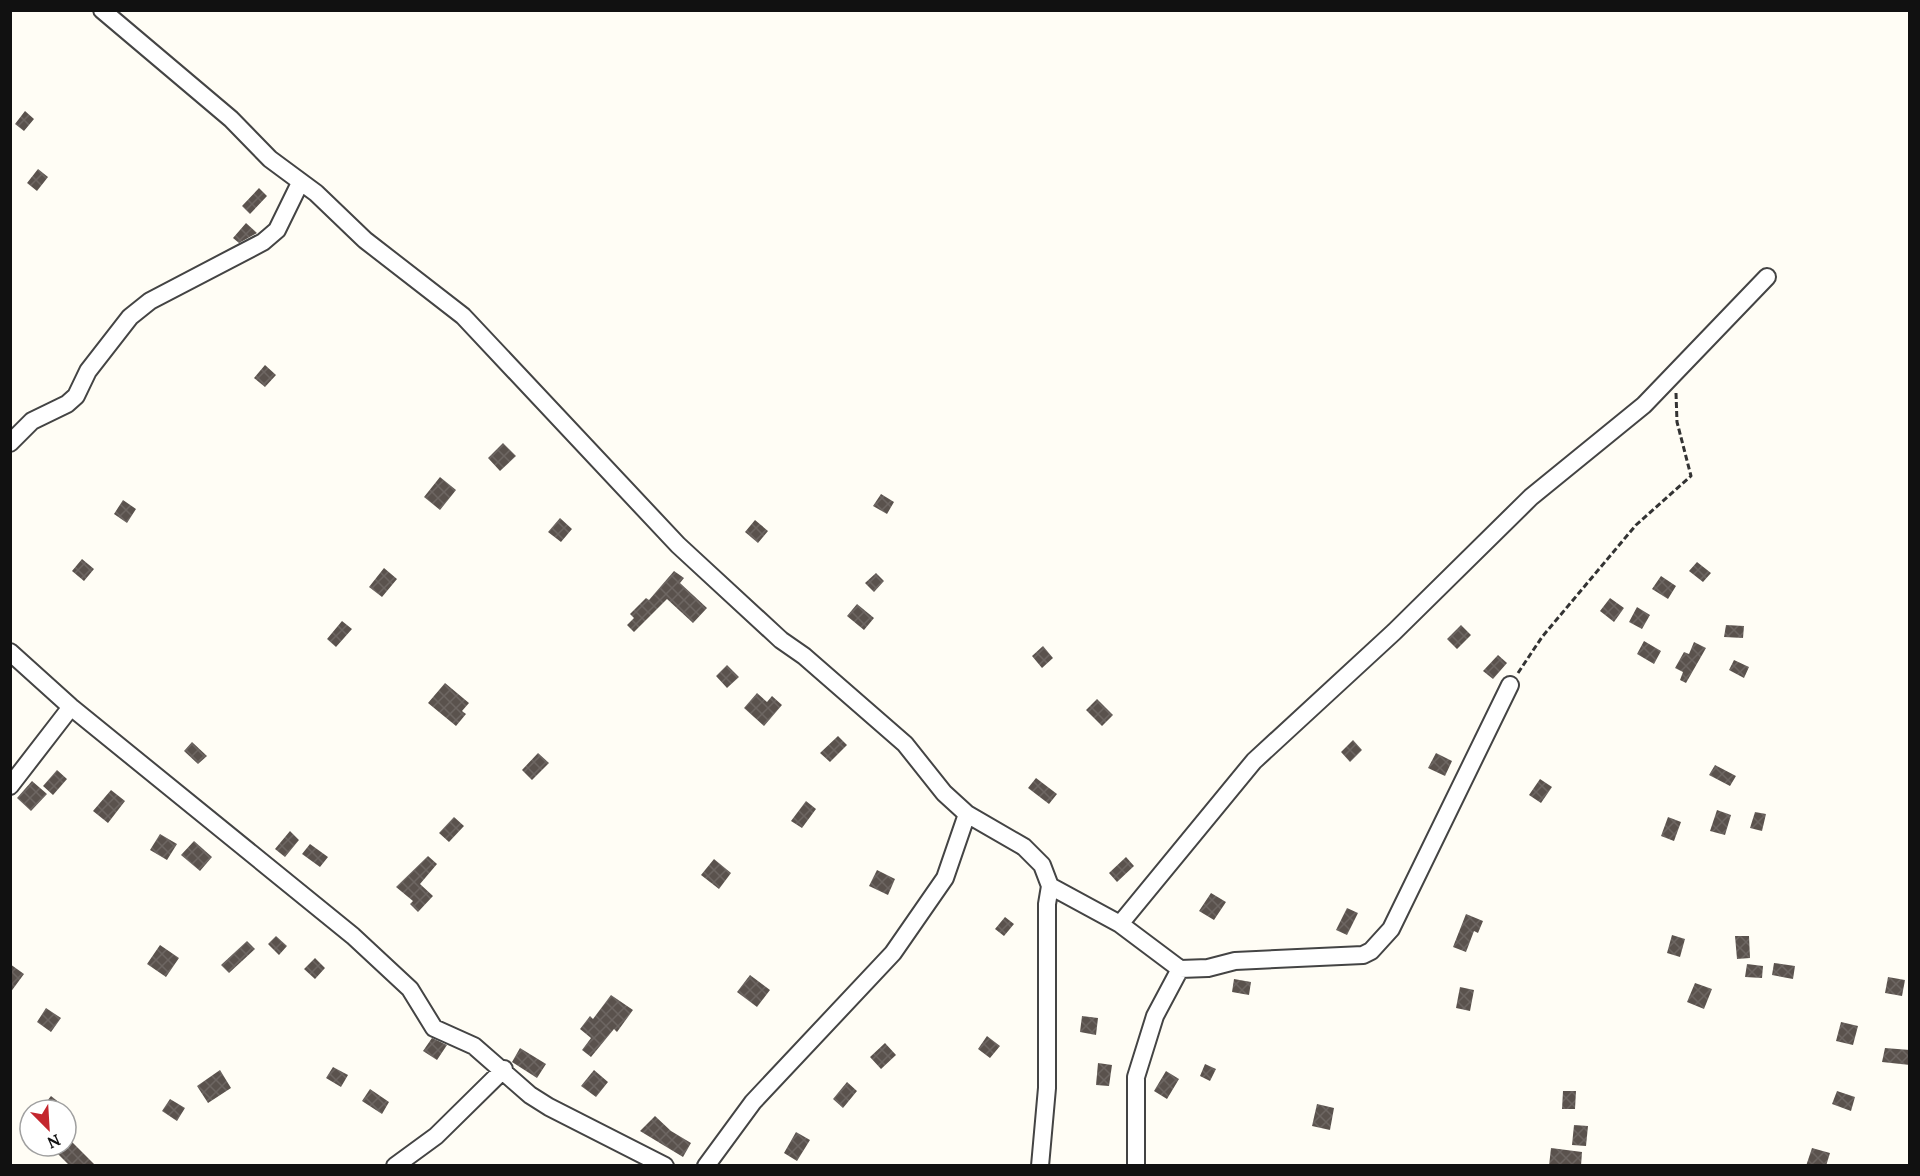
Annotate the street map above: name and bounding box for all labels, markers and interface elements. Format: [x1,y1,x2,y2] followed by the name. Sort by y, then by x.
[18,1098,78,1158] north arrow
[44,1130,64,1153] text: N

